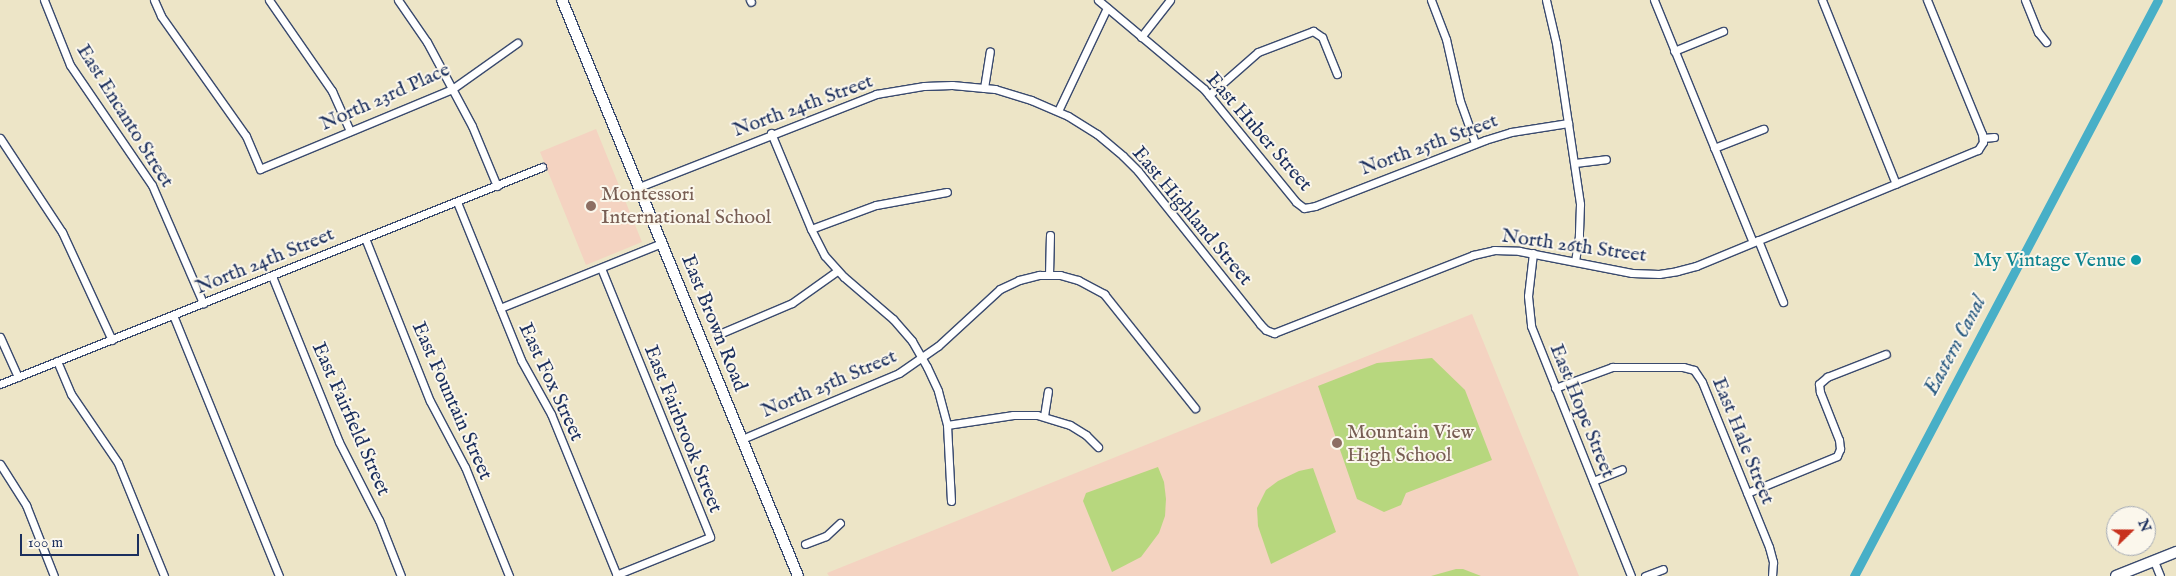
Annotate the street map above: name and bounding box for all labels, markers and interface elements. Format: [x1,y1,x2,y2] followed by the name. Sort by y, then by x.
[71,40,179,192] street label: East Encanto Street
[316,58,454,136] street label: North 23rd Place
[1201,68,1317,196] street label: East Huber Street
[730,70,876,142] street label: North 24th Street
[1357,109,1501,181] street label: North 25th Street
[1127,142,1257,290] street label: East Highland Street
[601,183,771,230] place label: Montessori International School
[585,200,597,212] marker: Montessori International School
[192,222,338,300] street label: North 24th Street
[1500,224,1648,268] street label: North 26th Street
[1973,248,2126,272] place label: My Vintage Venue
[676,251,752,395] street label: East Brown Road
[2130,254,2142,266] marker: My Vintage Venue
[1919,292,1993,400] water label: Eastern Canal
[406,318,498,484] street label: East Fountain Street
[513,319,589,445] street label: East Fox Street
[306,339,396,499] street label: East Fairfield Street
[1544,340,1620,482] street label: East Hope Street
[638,342,728,516] street label: East Fairbrook Street
[758,345,900,423] street label: North 25th Street
[1707,374,1779,508] street label: East Hale Street
[1347,420,1474,467] place label: Mountain View High School
[1331,437,1343,449] marker: Mountain View High School
[2106,506,2156,556] north arrow
[2133,517,2155,535] text: N
[22,524,141,556] scale bar
[28,533,63,552] text: 100 m

